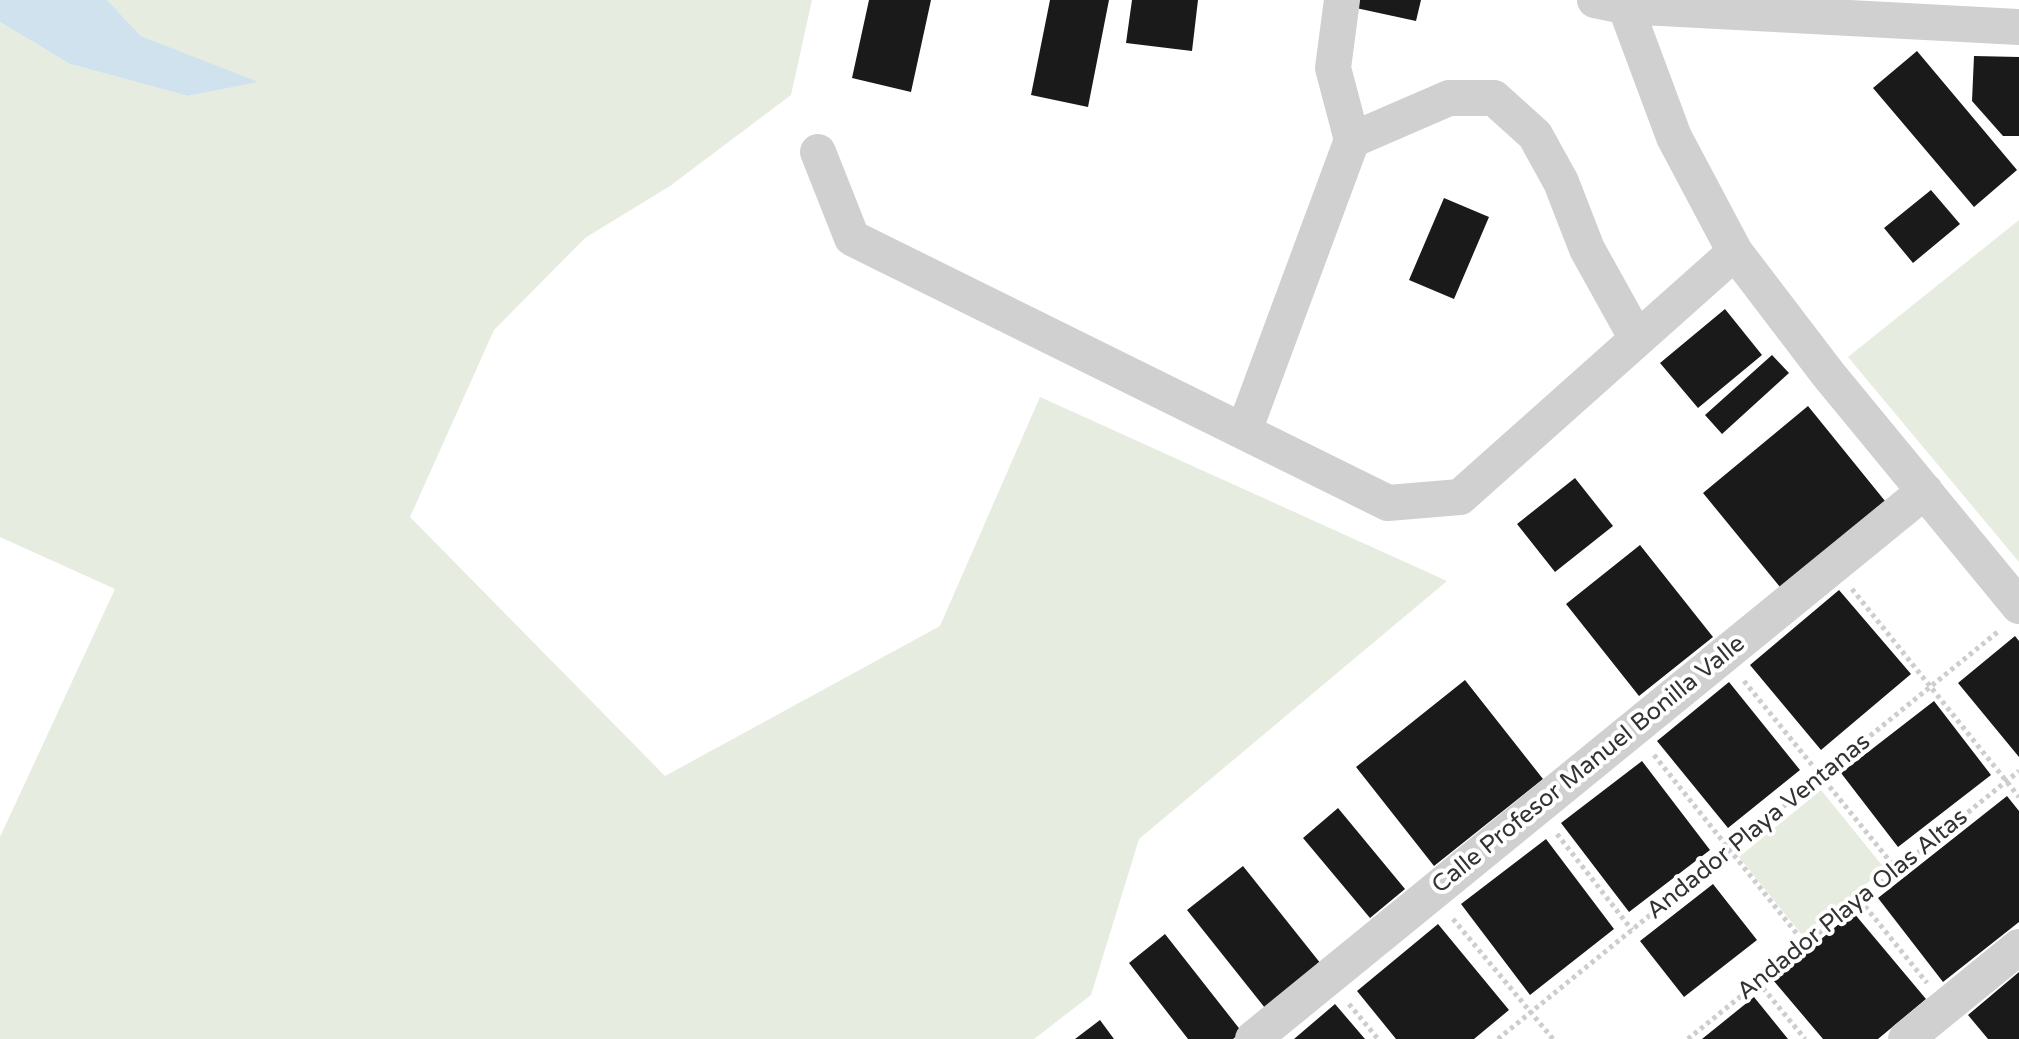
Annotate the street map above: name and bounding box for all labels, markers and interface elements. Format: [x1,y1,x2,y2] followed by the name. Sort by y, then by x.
[1427,630,1751,900] street label: Calle Profesor Manuel Bonilla Valle
[1641,728,1877,926] street label: Andador Playa Ventanas
[1732,803,1974,1007] street label: Andador Playa Olas Altas

